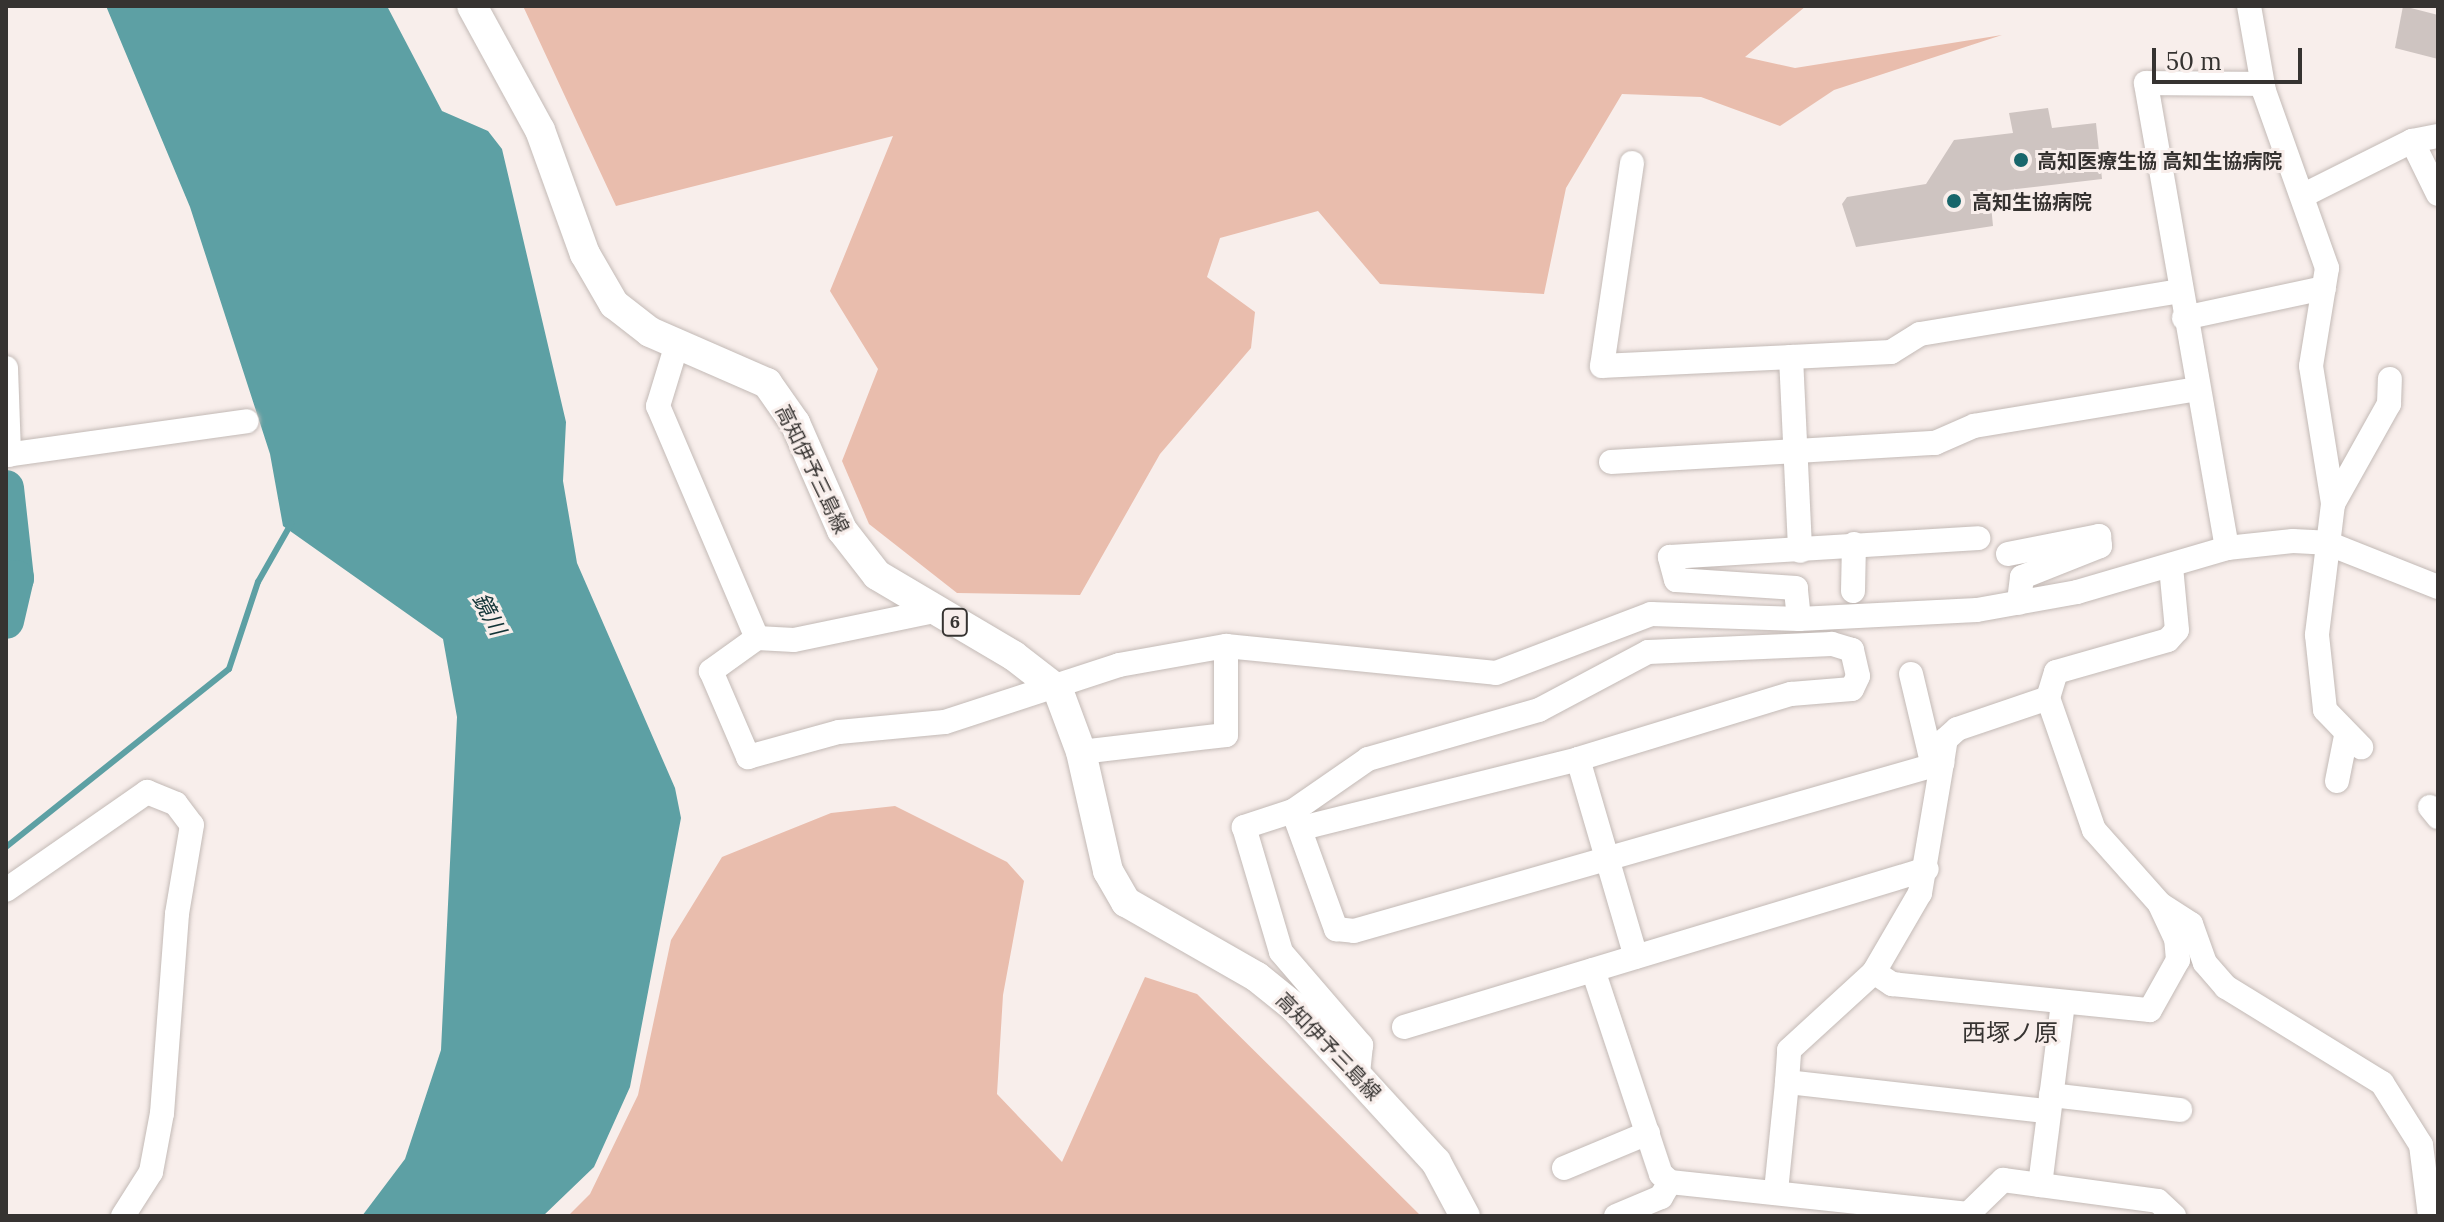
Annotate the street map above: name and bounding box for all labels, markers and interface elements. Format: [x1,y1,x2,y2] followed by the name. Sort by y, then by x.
[2156,32,2306,82] scale bar
[2166,46,2222,77] text: 50 m
[2037,148,2282,172] place label: 高知医療生協 高知生協病院
[2012,151,2030,169] marker: 高知医療生協 高知生協病院
[1972,189,2092,213] place label: 高知生協病院
[1943,190,1965,212] marker: 高知生協病院
[772,401,854,537] street label: 高知伊予三島線
[467,588,511,640] water label: 鏡川
[941,608,969,636] road number: 6
[1272,987,1386,1105] street label: 高知伊予三島線
[1962,1019,2058,1047] district label: 西塚ノ原

